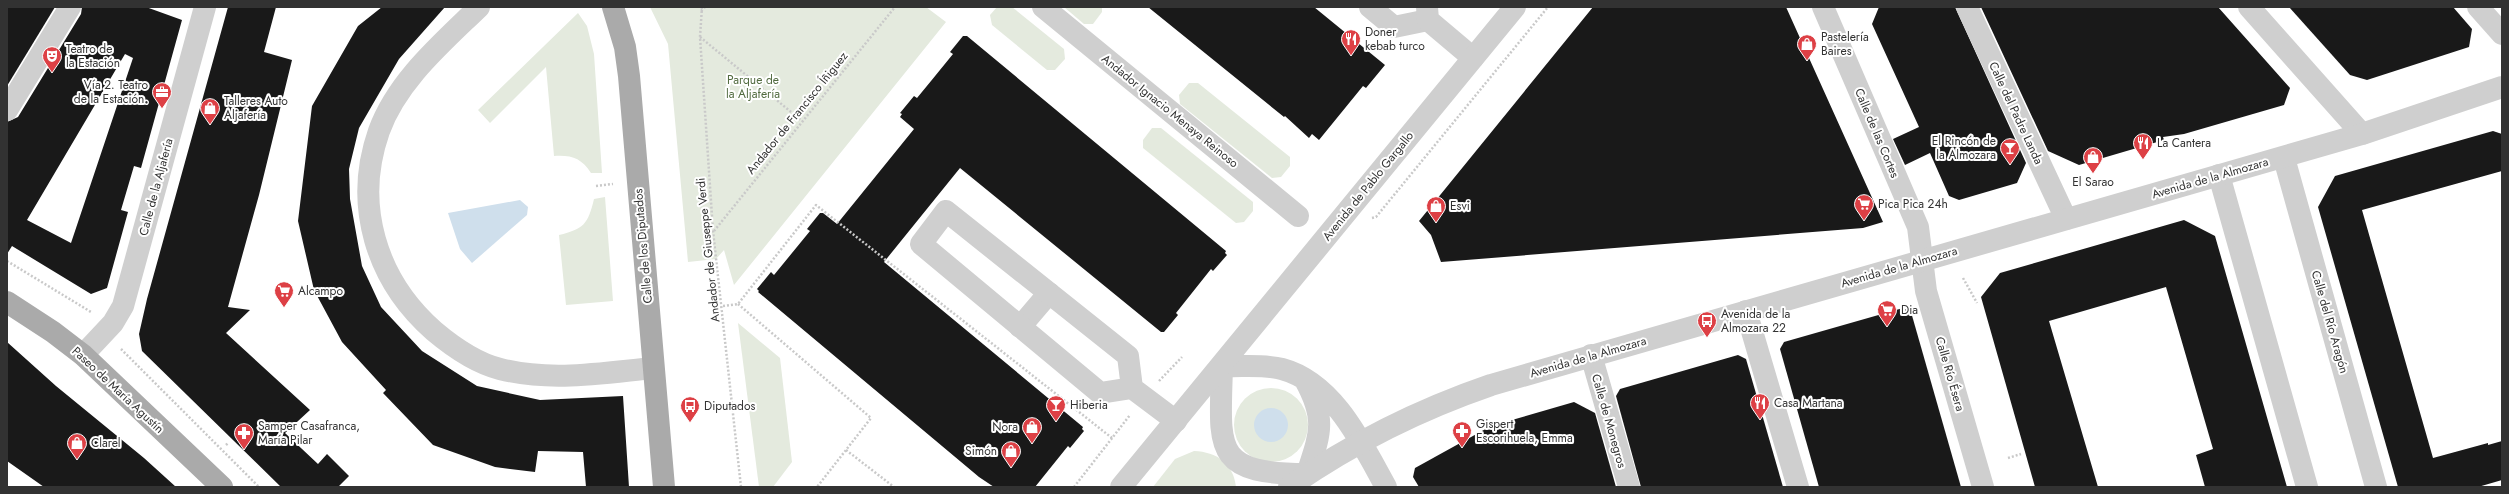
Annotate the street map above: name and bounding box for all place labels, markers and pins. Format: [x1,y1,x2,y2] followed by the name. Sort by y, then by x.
[1365,23,1425,55] place label: Doner kebab turco
[1340,28,1362,56] restaurant icon: Doner kebab turco
[1821,28,1869,60] place label: Pastelería Baires
[1796,33,1818,61] shop icon: Pastelería Baires
[66,40,120,72] place label: Teatro de la Estación
[41,45,63,73] theatre icon: Teatro de la Estación
[74,76,148,108] place label: Vía 2. Teatro de la Estación.
[151,81,173,109] office icon: Vía 2. Teatro de la Estación.
[224,92,288,124] place label: Talleres Auto Aljafería
[199,97,221,125] shop icon: Talleres Auto Aljafería
[1932,132,1996,164] place label: El Rincón de la Almozara
[2132,132,2154,160] restaurant icon: La Cantera
[2157,134,2211,152] place label: La Cantera
[1999,137,2021,165] bar icon: El Rincón de la Almozara
[2082,146,2104,174] shop icon: El Sarao
[2072,173,2114,191] place label: El Sarao
[1853,193,1875,221] supermarket icon: Pica Pica 24h
[1425,195,1447,223] shop icon: Esvi
[1878,195,1948,213] place label: Pica Pica 24h
[1450,197,1470,215] place label: Esvi
[273,280,295,308] supermarket icon: Alcampo
[298,282,343,300] place label: Alcampo
[1876,299,1898,327] supermarket icon: Dia
[1901,301,1918,319] place label: Dia
[1721,305,1791,337] place label: Avenida de la Almozara 22
[1696,310,1718,338] bus stop icon: Avenida de la Almozara 22
[1749,392,1771,420] restaurant icon: Casa Martana
[1045,394,1067,422] bar icon: Hiberia
[1774,394,1843,412] place label: Casa Martana
[679,395,701,423] bus stop icon: Diputados
[1070,396,1108,414] place label: Hiberia
[704,397,755,415] place label: Diputados
[1476,415,1573,447] place label: Gispert Escorihuela, Emma
[1021,416,1043,444] shop icon: Nora
[258,417,360,449] place label: Samper Casafranca, María Pilar
[992,418,1018,436] place label: Nora
[1451,420,1473,448] pharmacy icon: Gispert Escorihuela, Emma
[233,422,255,450] pharmacy icon: Samper Casafranca, María Pilar
[66,432,88,460] shop icon: Clarel
[91,434,121,452] place label: Clarel
[1000,440,1022,468] shop icon: Simón
[965,442,997,460] place label: Simón

